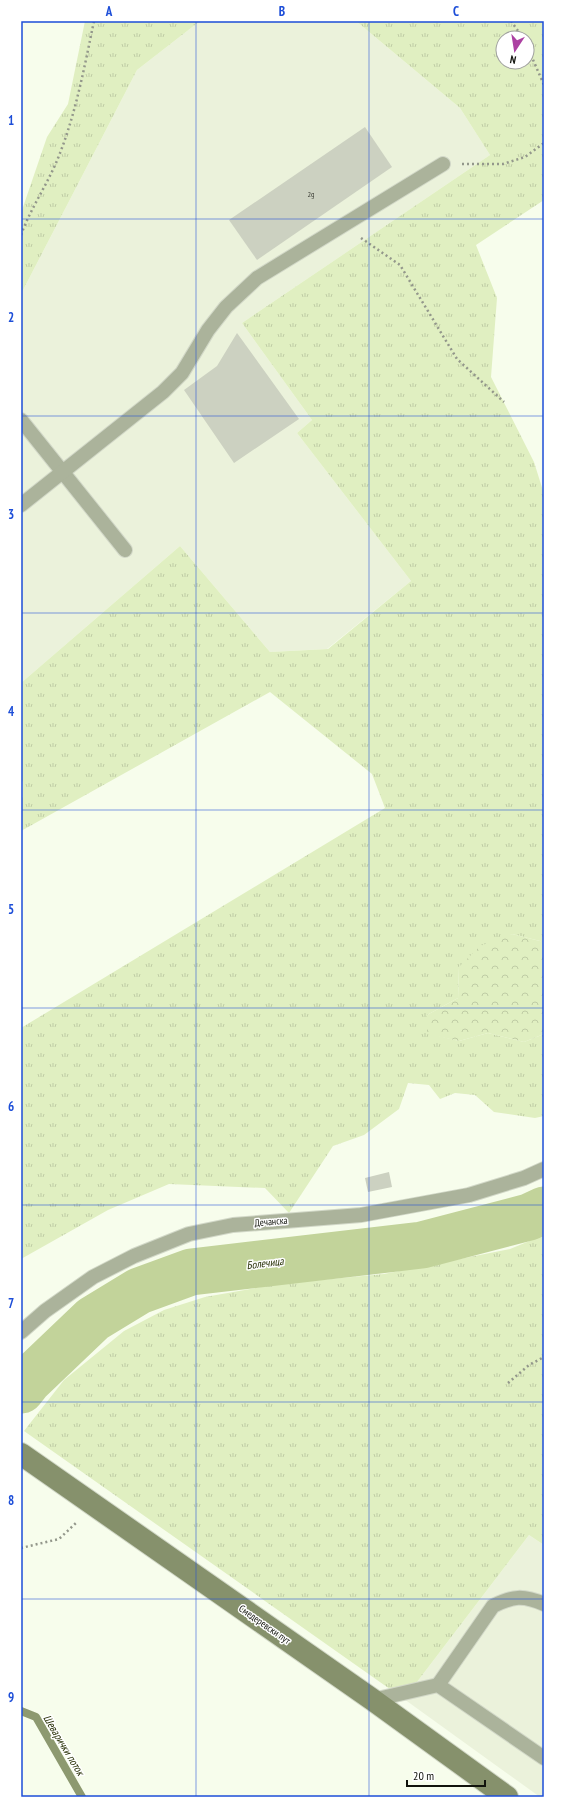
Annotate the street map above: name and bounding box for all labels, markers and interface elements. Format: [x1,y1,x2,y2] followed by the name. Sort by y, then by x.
[105,3,113,20] text: A
[279,3,285,20] text: B
[453,3,459,20] text: C
[495,30,535,70] north arrow
[509,52,517,67] text: N
[8,112,14,129] text: 1
[307,189,315,199] house number: 2g
[8,309,14,326] text: 2
[8,506,14,523] text: 3
[8,703,15,720] text: 4
[8,901,14,918] text: 5
[8,1098,14,1115] text: 6
[254,1214,288,1229] street label: Дечанска
[246,1254,285,1272] water label: Болечица
[8,1295,14,1312] text: 7
[8,1492,14,1509] text: 8
[236,1602,294,1647] street label: Смедеревски пут
[8,1689,14,1706] text: 9
[40,1712,88,1779] water label: Шеварички поток
[407,1762,485,1788] scale bar
[413,1768,434,1783] text: 20 m

